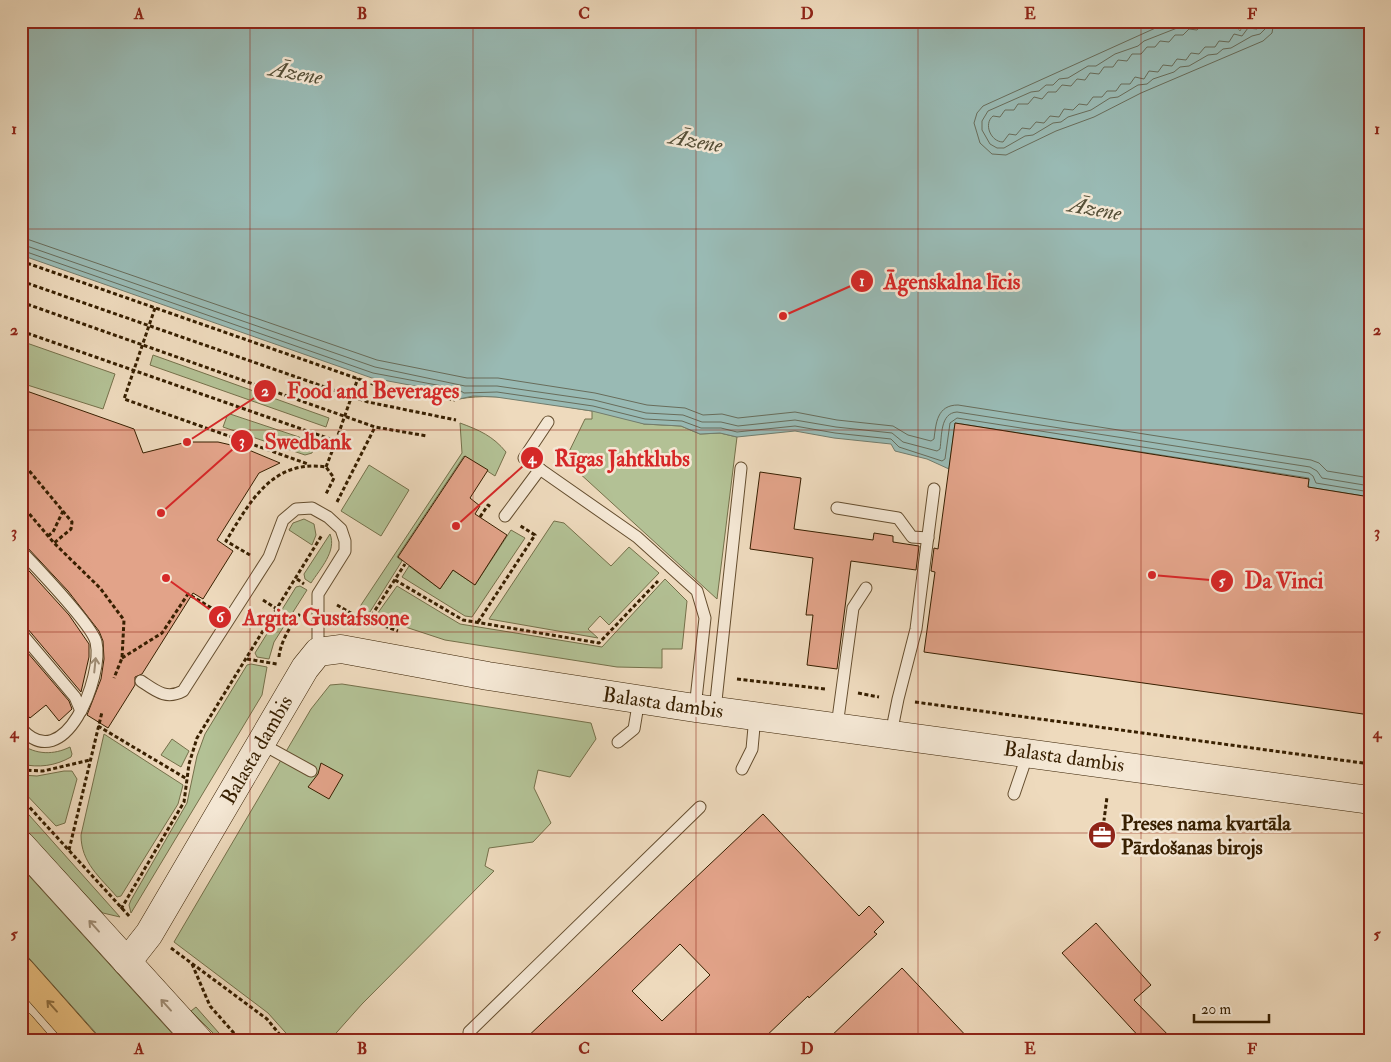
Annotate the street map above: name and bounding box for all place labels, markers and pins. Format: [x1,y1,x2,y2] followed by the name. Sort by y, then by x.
[849,263,1031,300] callout: Āgenskalna līcis
[252,372,470,409] callout: Food and Beverages
[230,423,362,460] callout: Swedbank
[519,439,700,476] callout: Rīgas Jahtklubs
[1209,562,1333,599] callout: Da Vinci
[207,598,419,635] callout: Argita Gustafssone
[1121,810,1292,861] place label: Preses nama kvartāla Pārdošanas birojs
[1087,820,1117,850] office icon: Preses nama kvartāla Pārdošanas birojs

